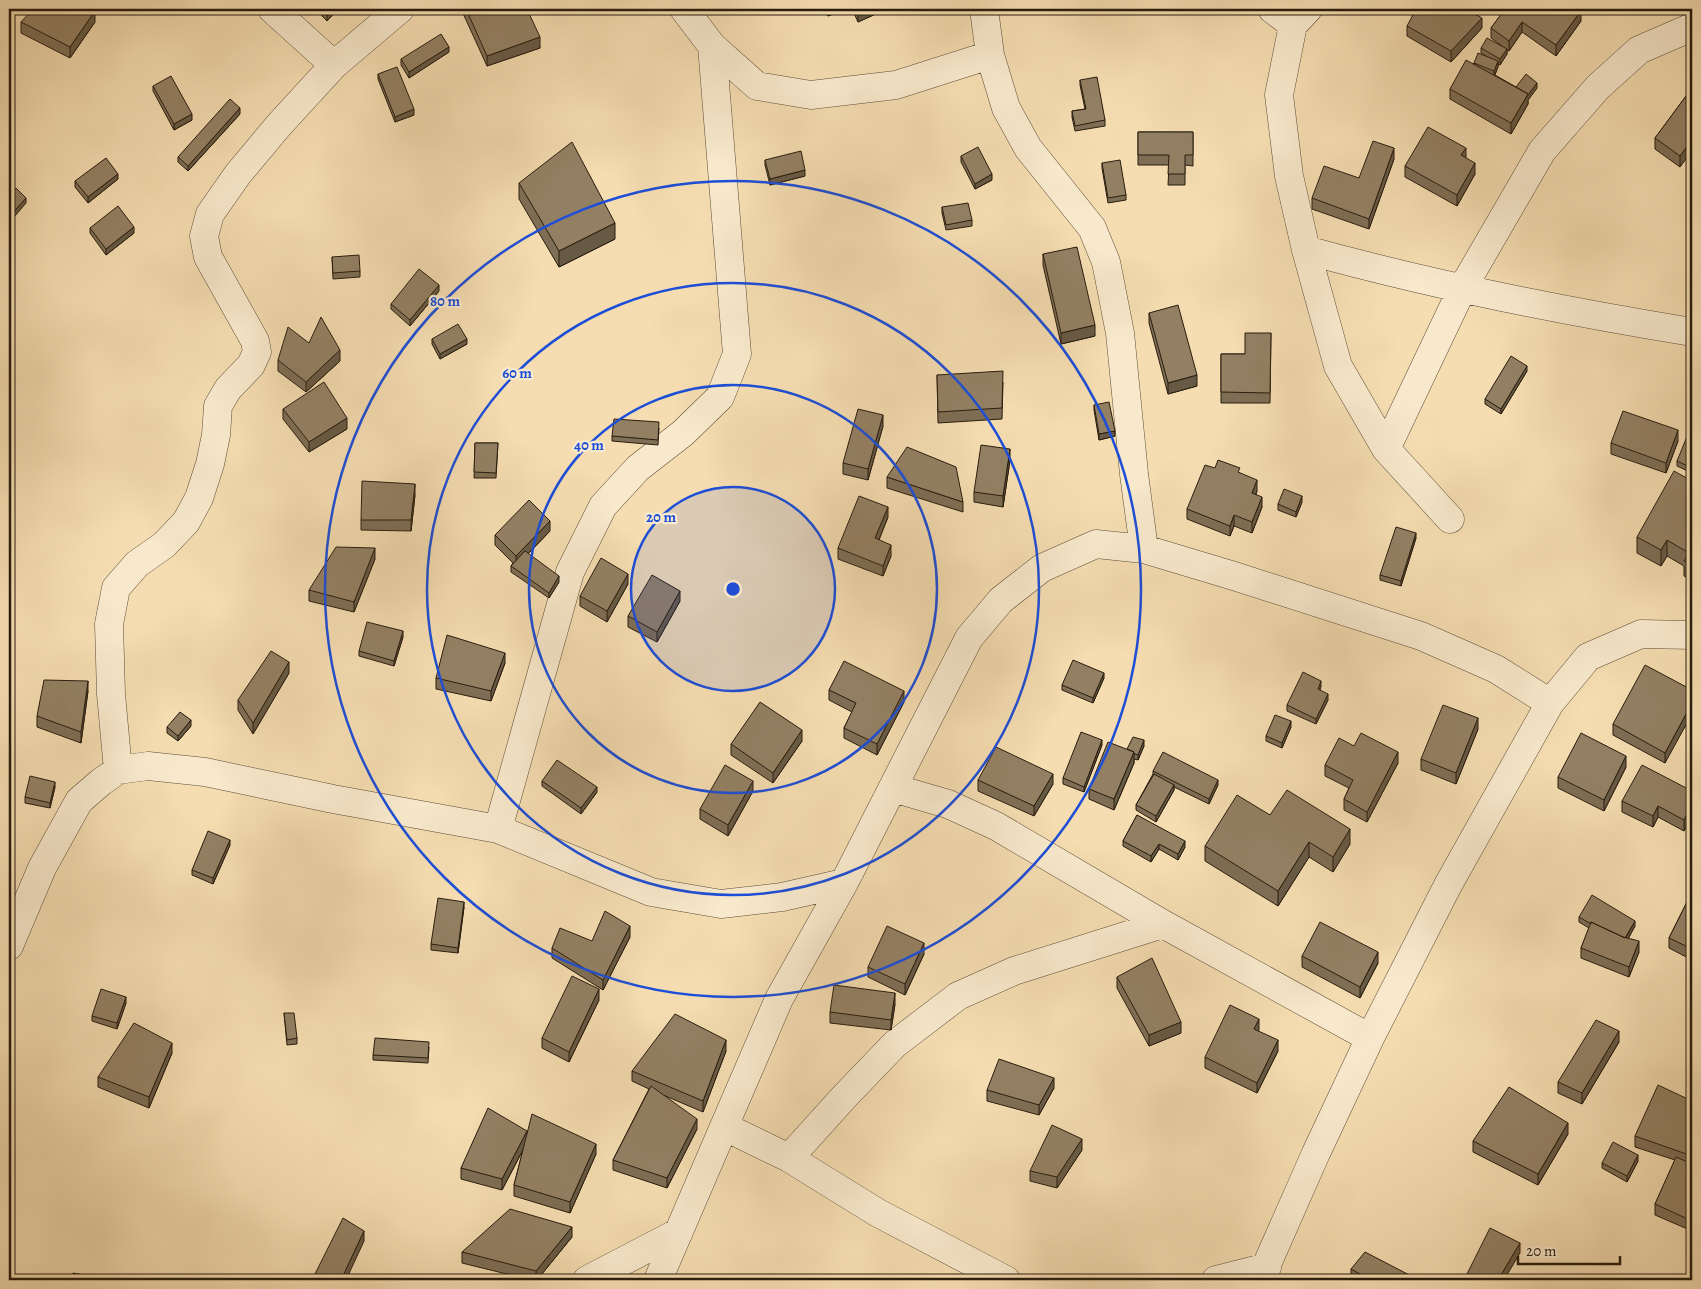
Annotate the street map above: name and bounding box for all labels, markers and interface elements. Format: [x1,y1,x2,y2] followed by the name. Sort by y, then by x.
[430,291,460,311] text: 80 m
[502,363,532,383] text: 60 m
[574,435,604,455] text: 40 m
[646,507,676,527] text: 20 m
[724,580,742,598] centre of rings
[1518,1234,1621,1266] scale bar
[1526,1241,1557,1261] text: 20 m

